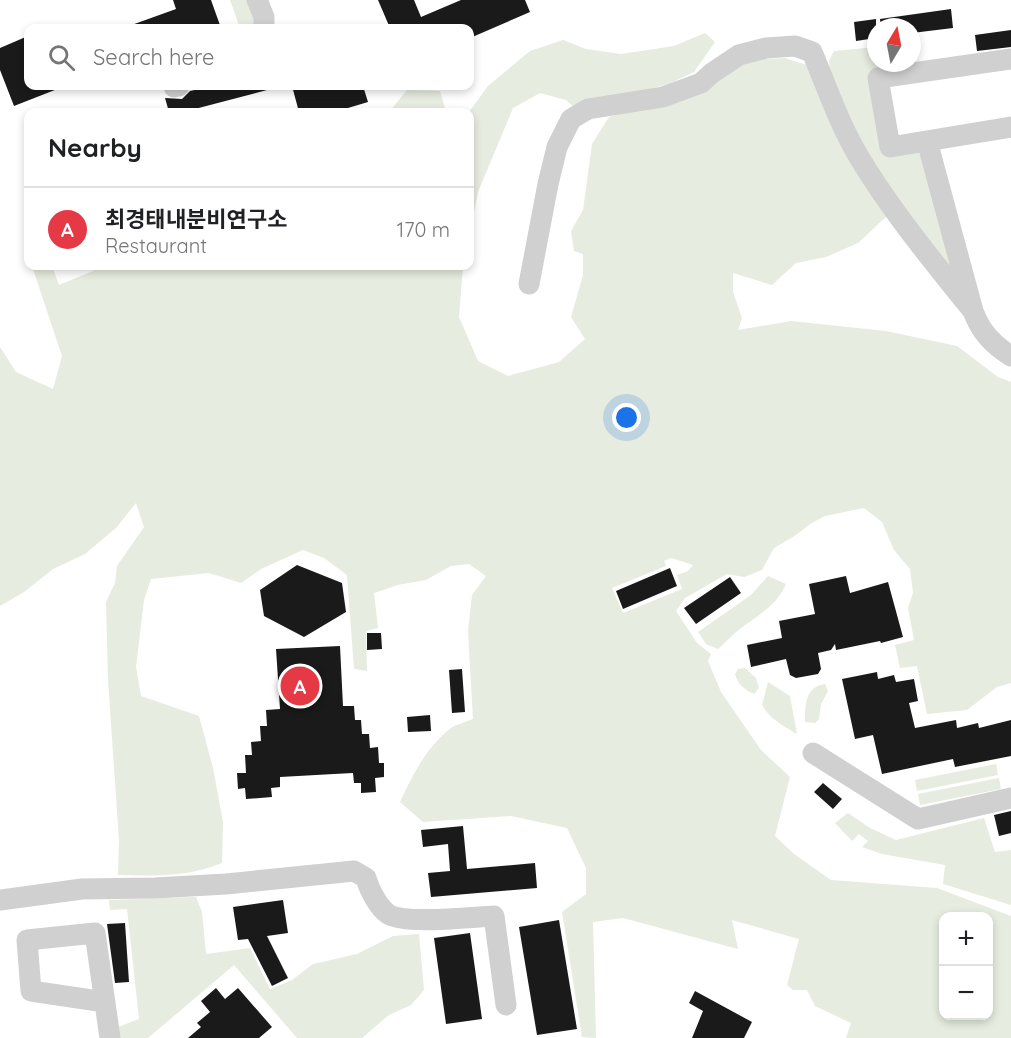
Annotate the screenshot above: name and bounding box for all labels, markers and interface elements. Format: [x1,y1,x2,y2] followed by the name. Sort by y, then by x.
[867,18,921,72] north arrow
[24,24,474,90] search box
[45,41,78,74] icon: search
[93,43,214,71] text: Search here
[48,131,142,164] text: Nearby
[105,205,287,233] text: 최경태내분비연구소
[61,217,74,242] text: A
[397,217,450,242] text: 170 m
[105,233,207,258] text: Restaurant
[612,403,641,432] your location
[280,664,320,708] pin: A
[939,912,993,1020] map controls
[939,912,993,966] button: +
[939,966,993,1020] button: −

